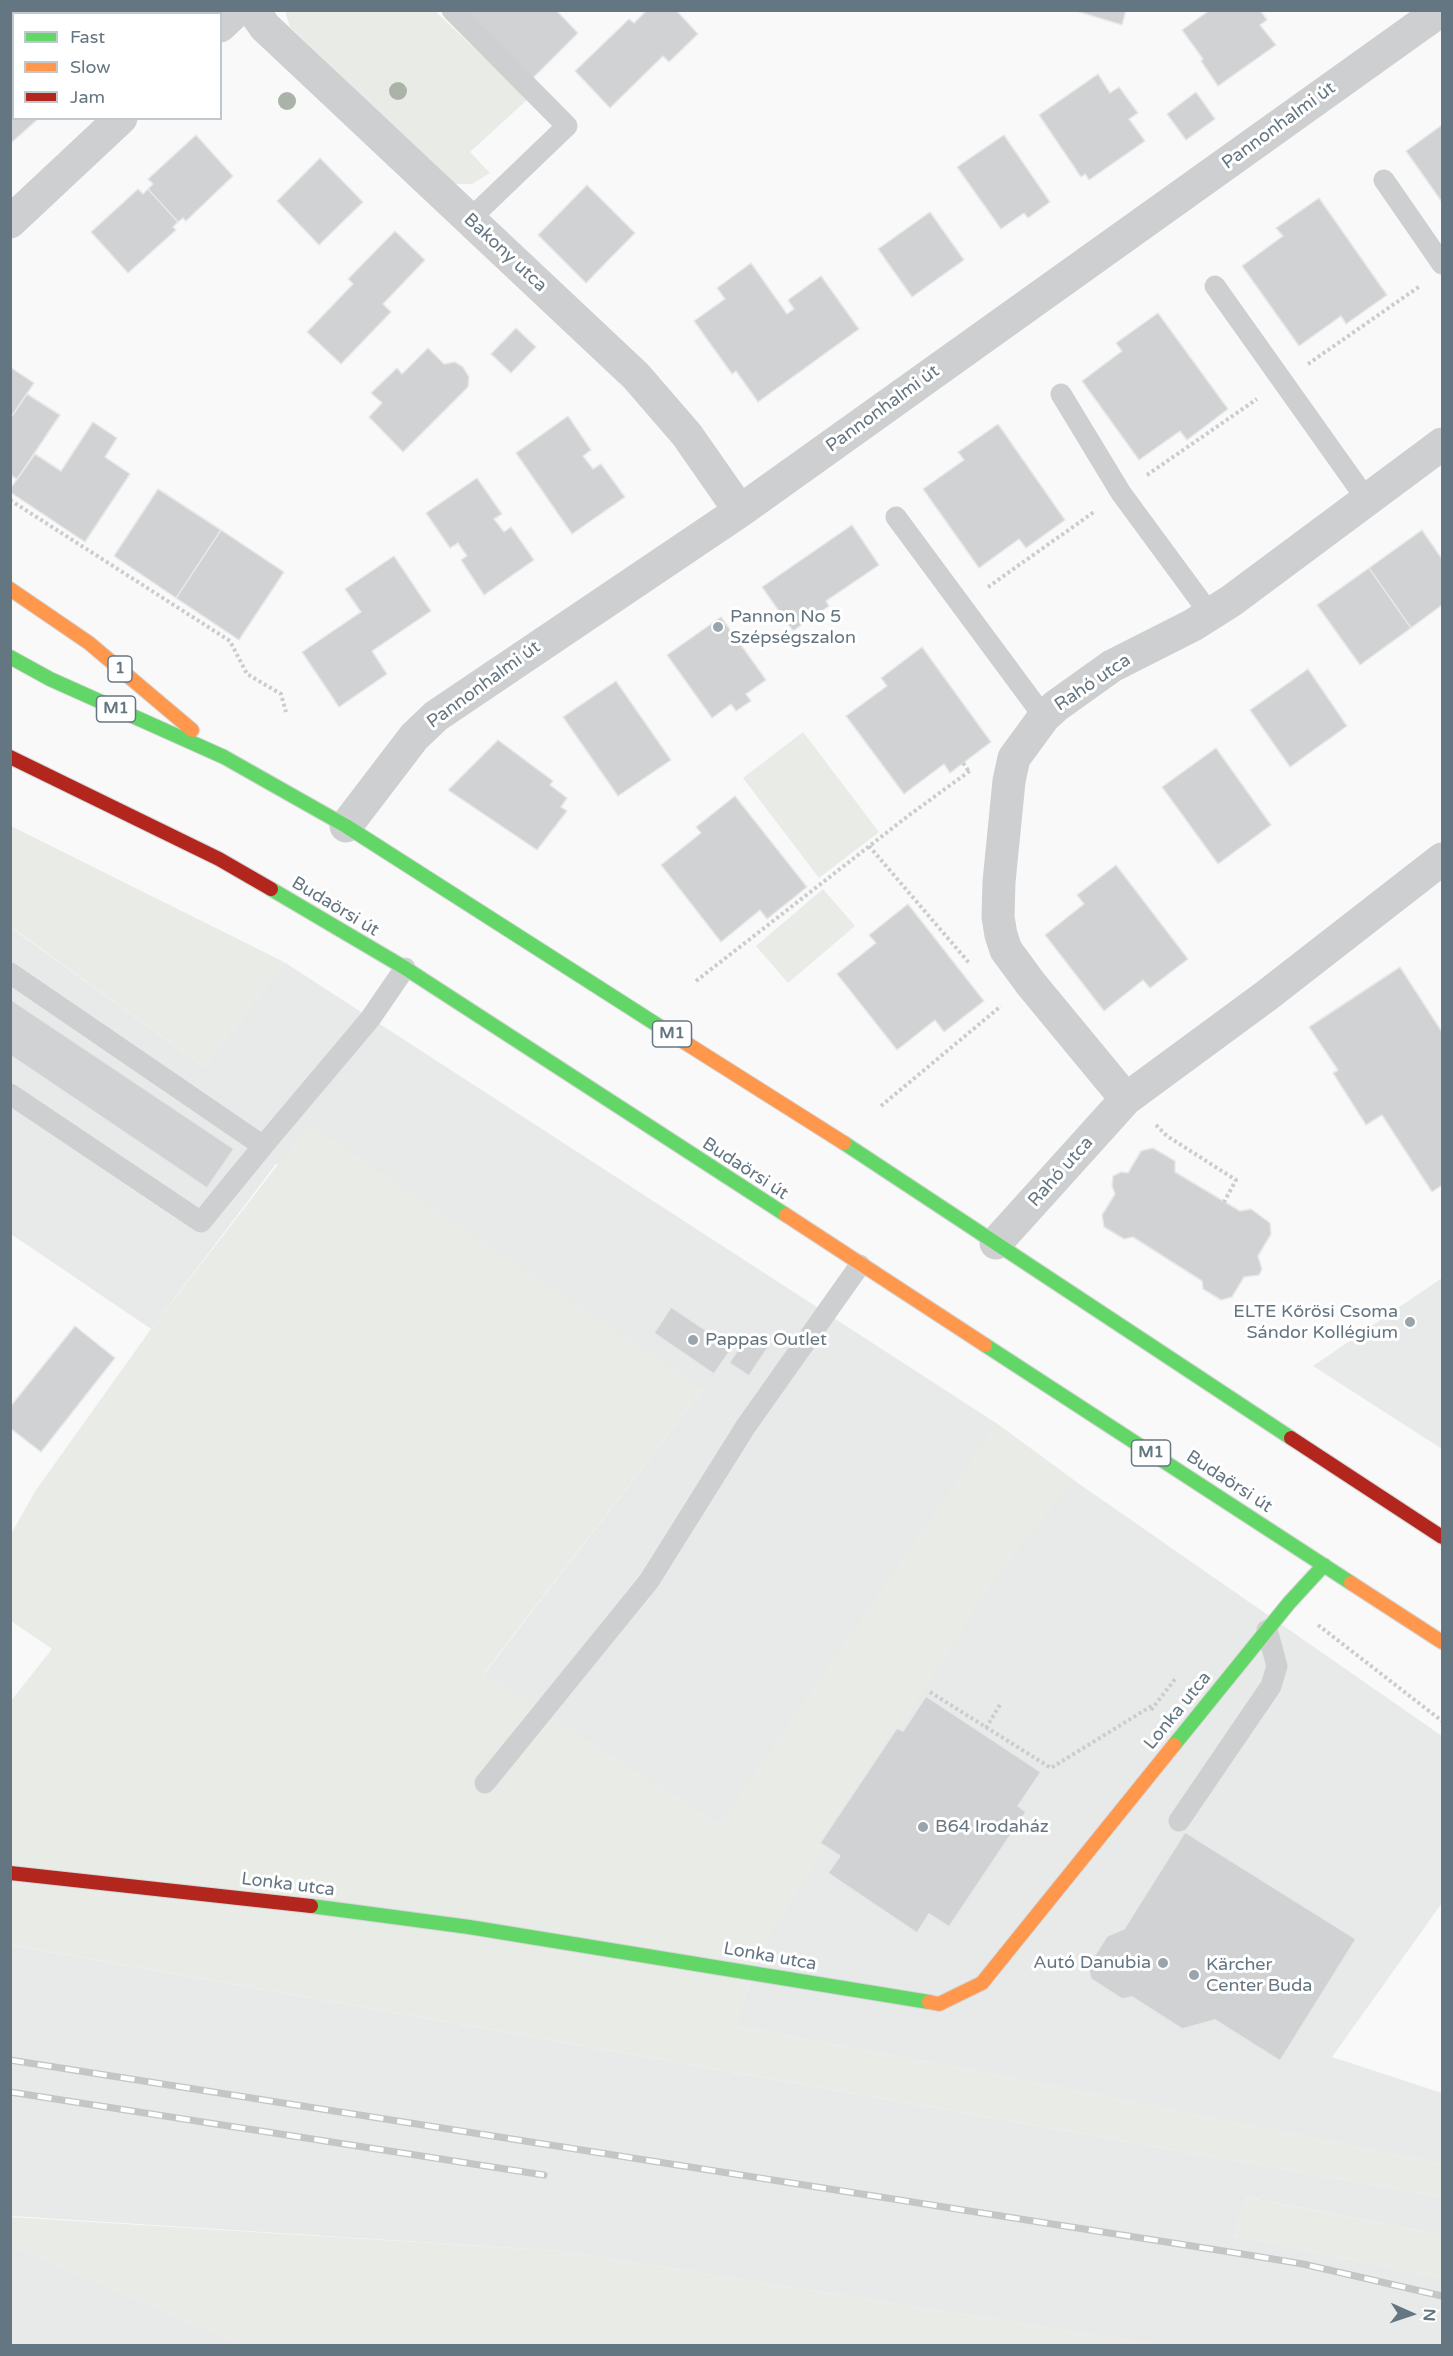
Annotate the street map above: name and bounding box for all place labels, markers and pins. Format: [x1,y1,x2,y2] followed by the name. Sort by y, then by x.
[730,606,856,648] place label: Pannon No 5 Szépségszalon
[711,620,725,634] marker: Pannon No 5 Szépségszalon
[1233,1301,1398,1344] place label: ELTE Kőrösi Csoma Sándor Kollégium
[1403,1315,1417,1329] marker: ELTE Kőrösi Csoma Sándor Kollégium
[705,1329,827,1351] place label: Pappas Outlet
[686,1333,700,1347] marker: Pappas Outlet
[935,1816,1049,1838] place label: B64 Irodaház
[916,1820,930,1834] marker: B64 Irodaház
[1033,1952,1151,1974] place label: Autó Danubia
[1206,1954,1312,1996] place label: Kärcher Center Buda
[1156,1956,1170,1970] marker: Autó Danubia
[1187,1968,1201,1982] marker: Kärcher Center Buda

